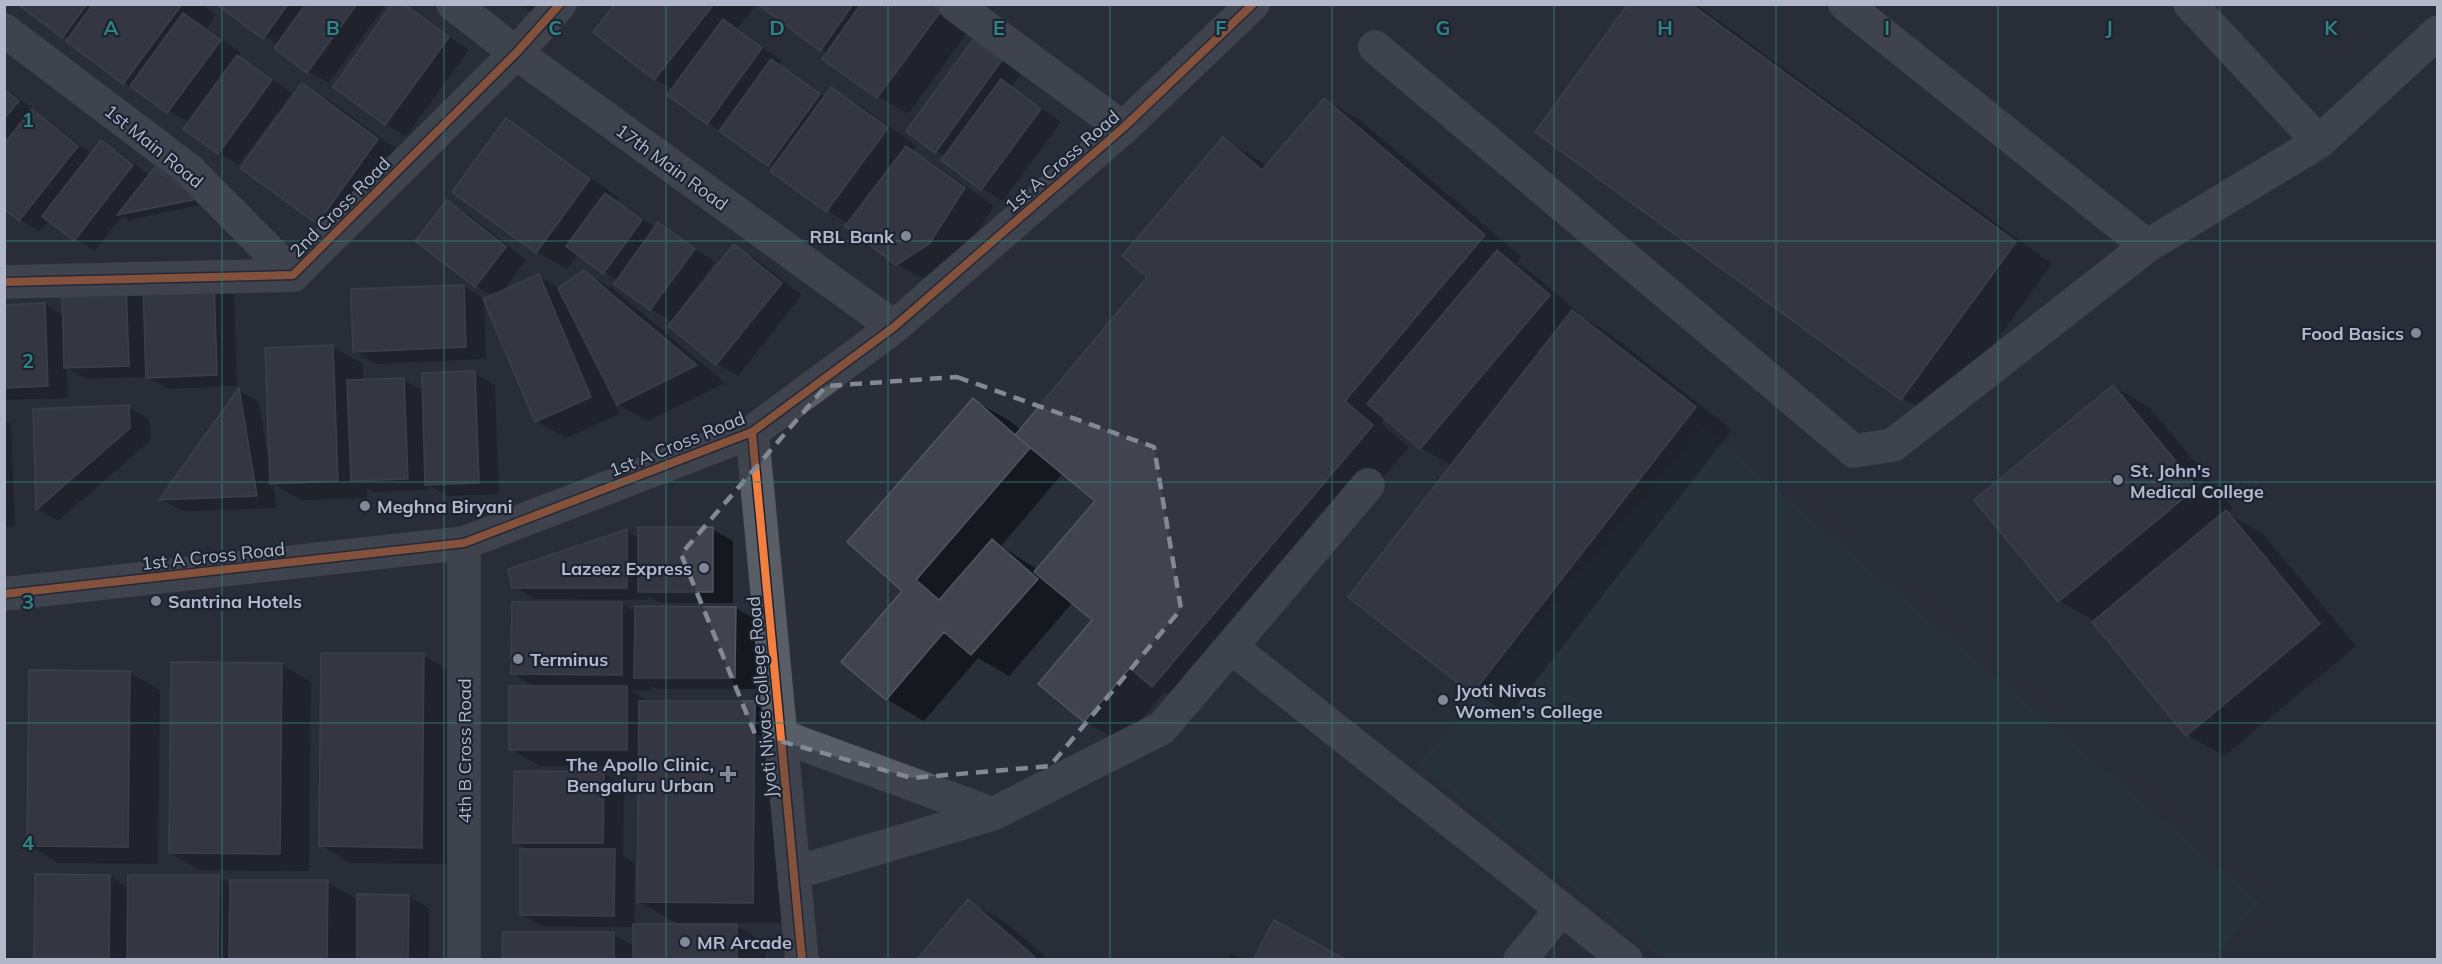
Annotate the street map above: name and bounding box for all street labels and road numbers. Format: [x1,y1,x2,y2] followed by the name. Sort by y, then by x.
[100,99,208,193] street label: 1st Main Road
[1000,105,1124,217] street label: 1st A Cross Road
[611,119,733,215] street label: 17th Main Road
[285,152,395,262] street label: 2nd Cross Road
[606,406,748,482] street label: 1st A Cross Road
[140,537,286,575] street label: 1st A Cross Road
[742,595,782,799] street label: Jyoti Nivas College Road
[453,679,476,823] street label: 4th B Cross Road

